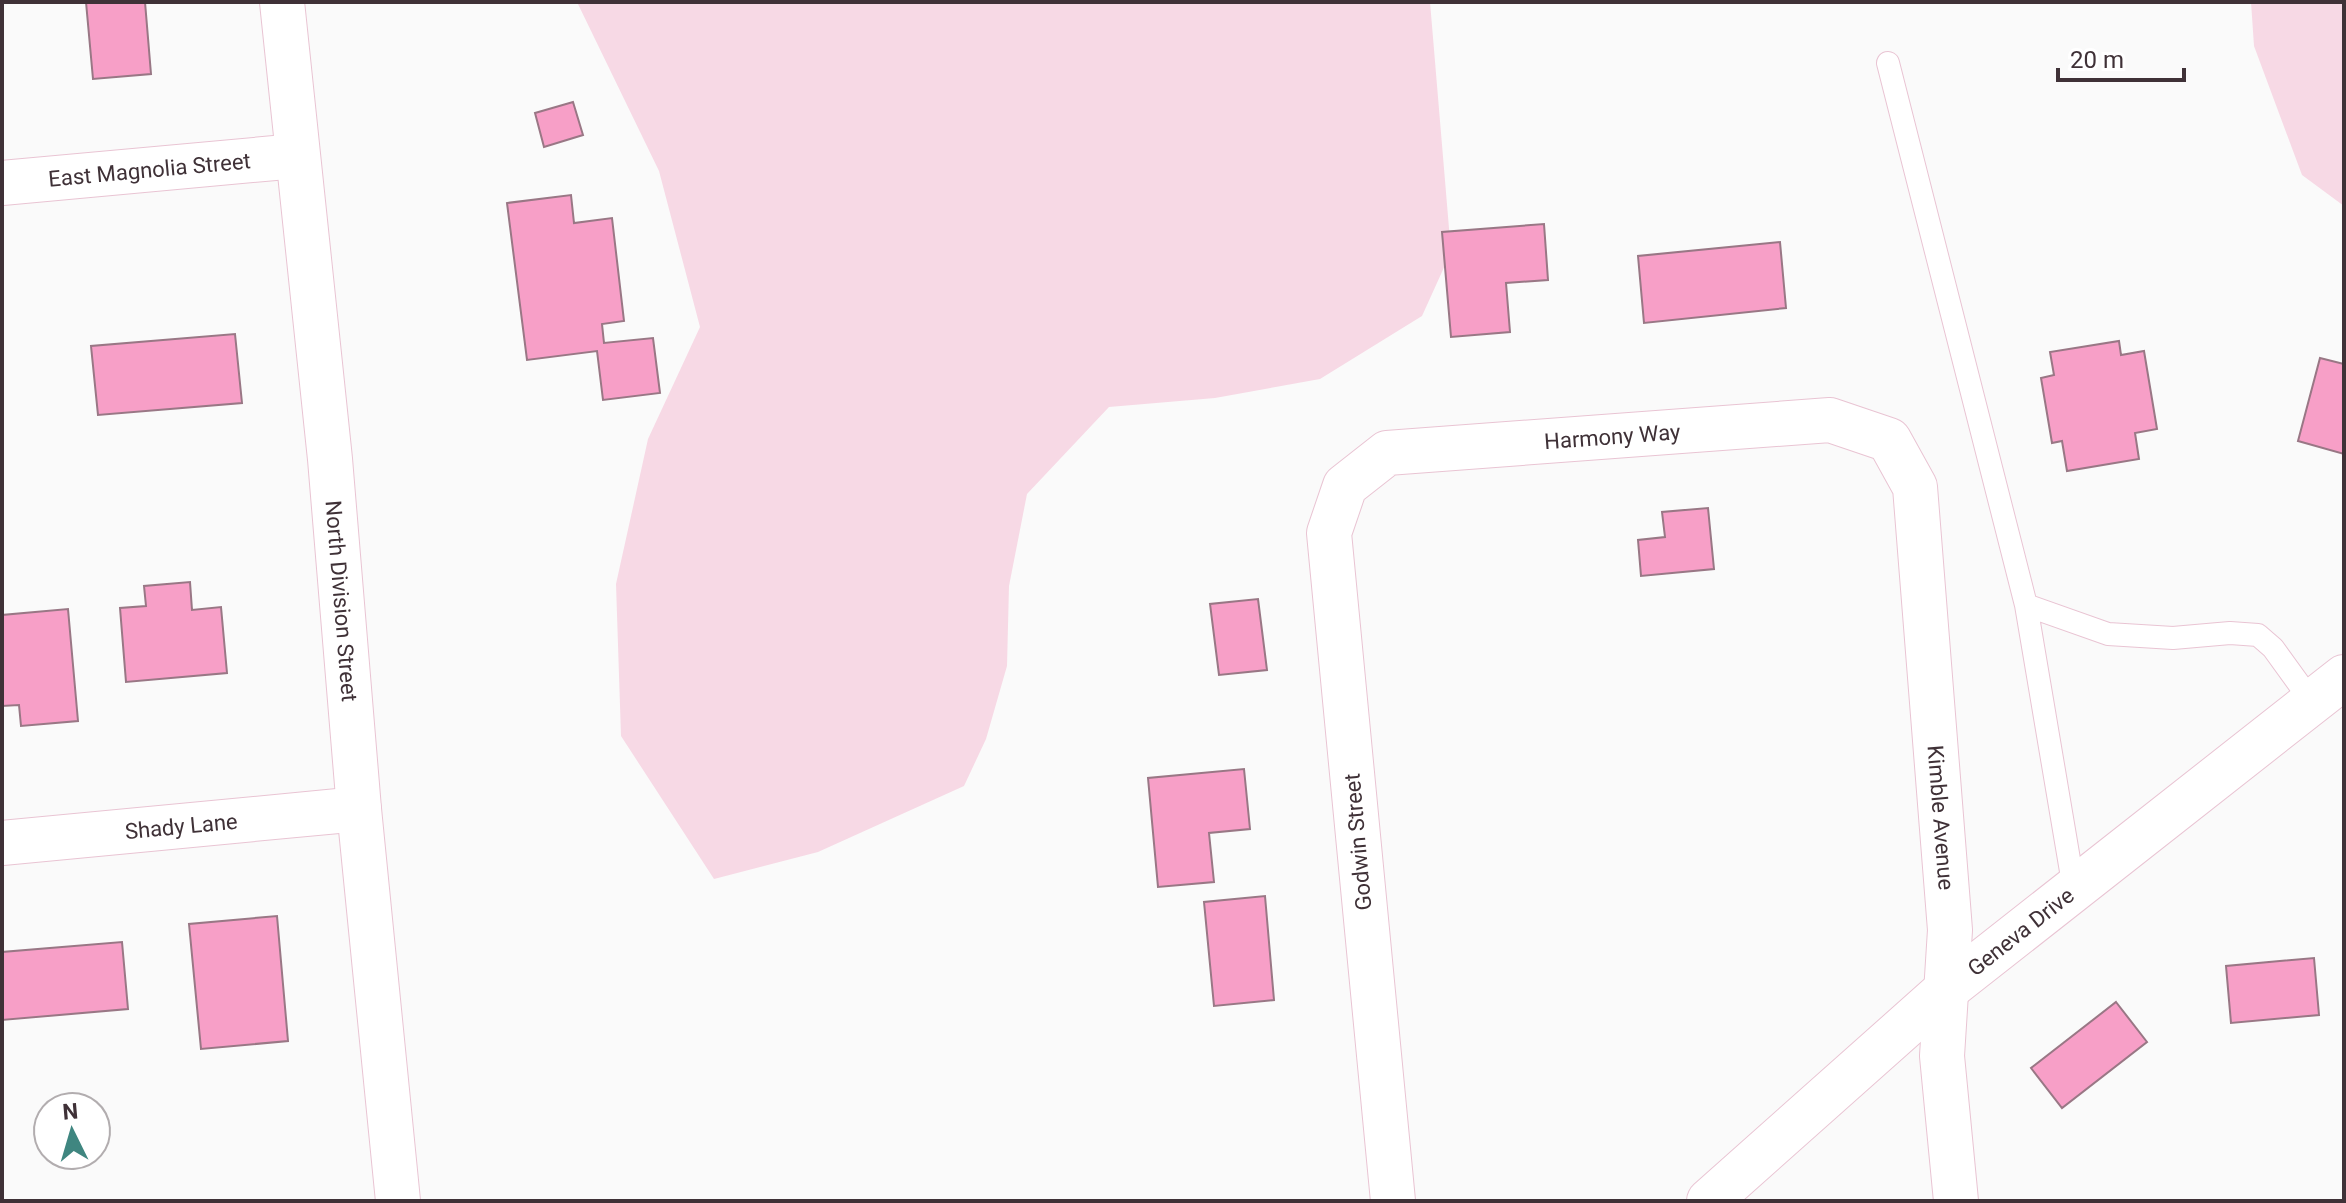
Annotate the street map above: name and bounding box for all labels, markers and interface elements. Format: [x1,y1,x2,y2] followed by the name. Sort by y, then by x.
[2058,32,2184,82] scale bar
[2070,46,2124,74] text: 20 m
[47,148,252,191] street label: East Magnolia Street
[1543,419,1682,454] street label: Harmony Way
[321,499,363,703] street label: North Division Street
[1923,744,1959,891] street label: Kimble Avenue
[1340,772,1376,912] street label: Godwin Street
[124,808,239,844] street label: Shady Lane
[1962,882,2078,981] street label: Geneva Drive
[32,1091,112,1171] north arrow
[61,1098,79,1125] text: N

